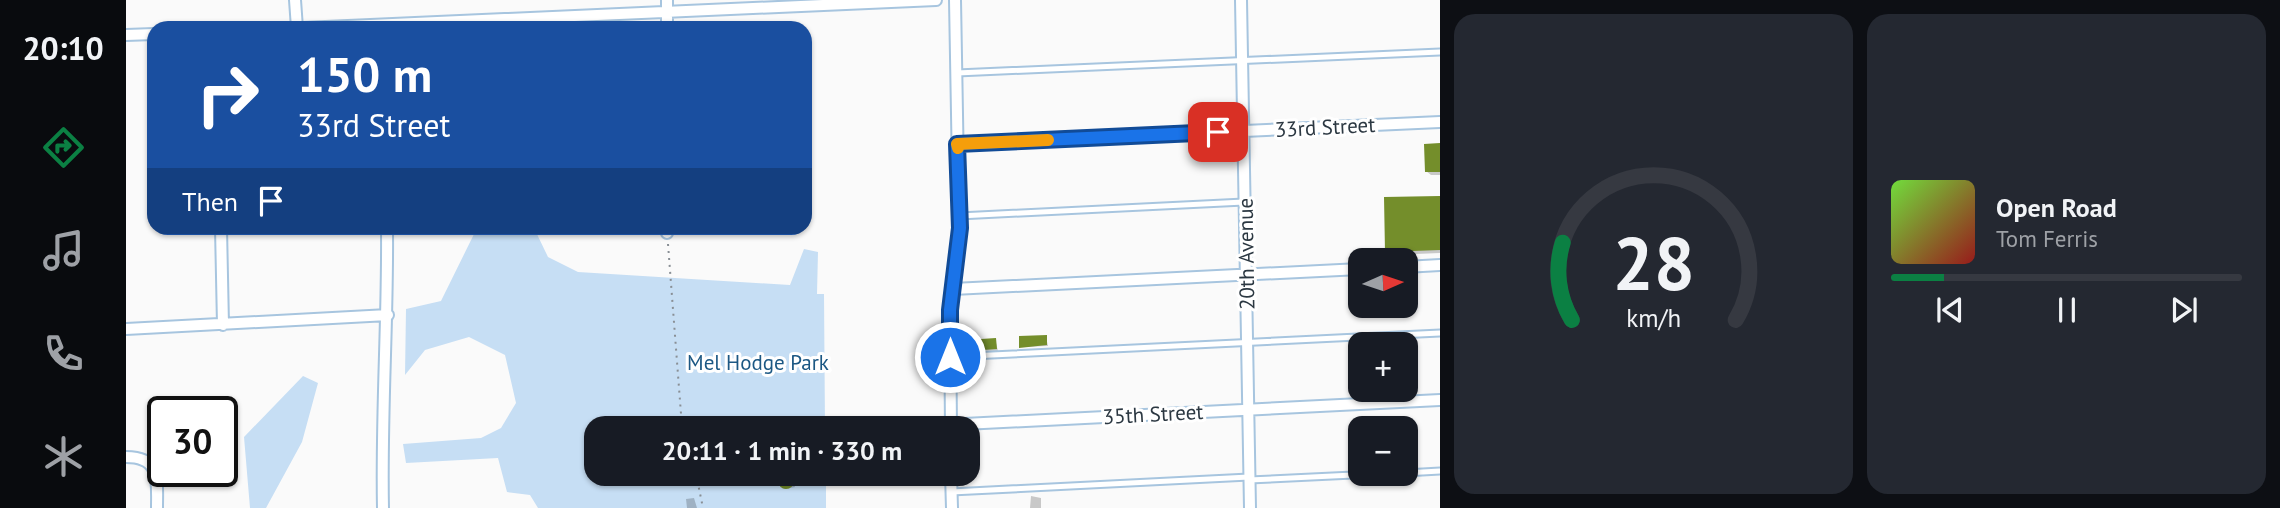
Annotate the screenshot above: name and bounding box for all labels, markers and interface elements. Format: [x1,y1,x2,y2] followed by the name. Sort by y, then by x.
[22,27,104,69] text: 20:10
[297,42,432,106] text: 150 m
[182,49,273,140] icon: right
[1188,102,1248,162] pin
[297,104,450,146] text: 33rd Street
[1274,111,1376,143] street label: 33rd Street
[1199,113,1237,151] icon: arrive
[39,123,88,172] icon: directions
[252,182,290,220] icon: arrive
[182,185,238,218] text: Then
[1996,191,2117,224] text: Open Road
[1232,198,1260,310] street label: 20th Avenue
[1612,216,1695,310] text: 28
[1996,224,2098,253] text: Tom Ferris
[39,226,88,275] icon: music
[1348,248,1418,318] north arrow
[1348,248,1418,486] map controls
[1931,291,1969,329] icon: previous
[2048,291,2086,329] icon: pause
[2165,291,2203,329] icon: next
[1626,302,1681,334] text: km/h
[913,320,987,394] position arrow
[39,329,88,378] icon: phone
[1348,332,1418,402] button: +
[687,349,829,376] park label: Mel Hodge Park
[147,396,238,487] speed limit sign: 30
[1102,398,1204,430] street label: 35th Street
[1348,416,1418,486] button: −
[39,432,88,481] icon: climate
[662,434,902,467] text: 20:11 · 1 min · 330 m

